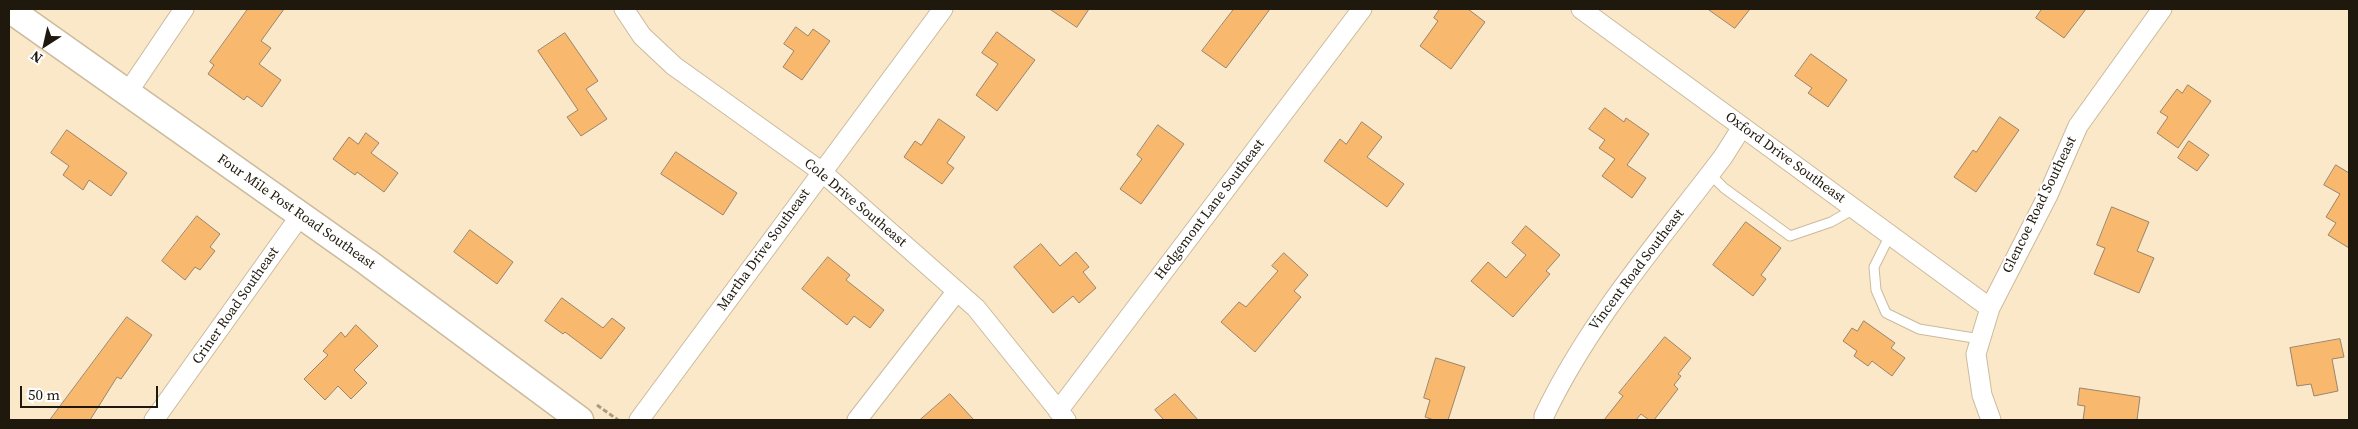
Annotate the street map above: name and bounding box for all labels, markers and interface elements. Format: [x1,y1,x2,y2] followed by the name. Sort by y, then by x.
[20,20,70,70] north arrow
[26,46,46,68] text: N
[1722,109,1848,207] street label: Oxford Drive Southeast
[2000,134,2080,276] street label: Glencoe Road Southeast
[1152,137,1268,283] street label: Hedgemont Lane Southeast
[214,151,378,273] street label: Four Mile Post Road Southeast
[800,155,910,251] street label: Cole Drive Southeast
[714,186,814,314] street label: Martha Drive Southeast
[1586,206,1688,334] street label: Vincent Road Southeast
[189,244,283,368] street label: Criner Road Southeast
[22,376,160,408] scale bar
[28,384,60,405] text: 50 m

